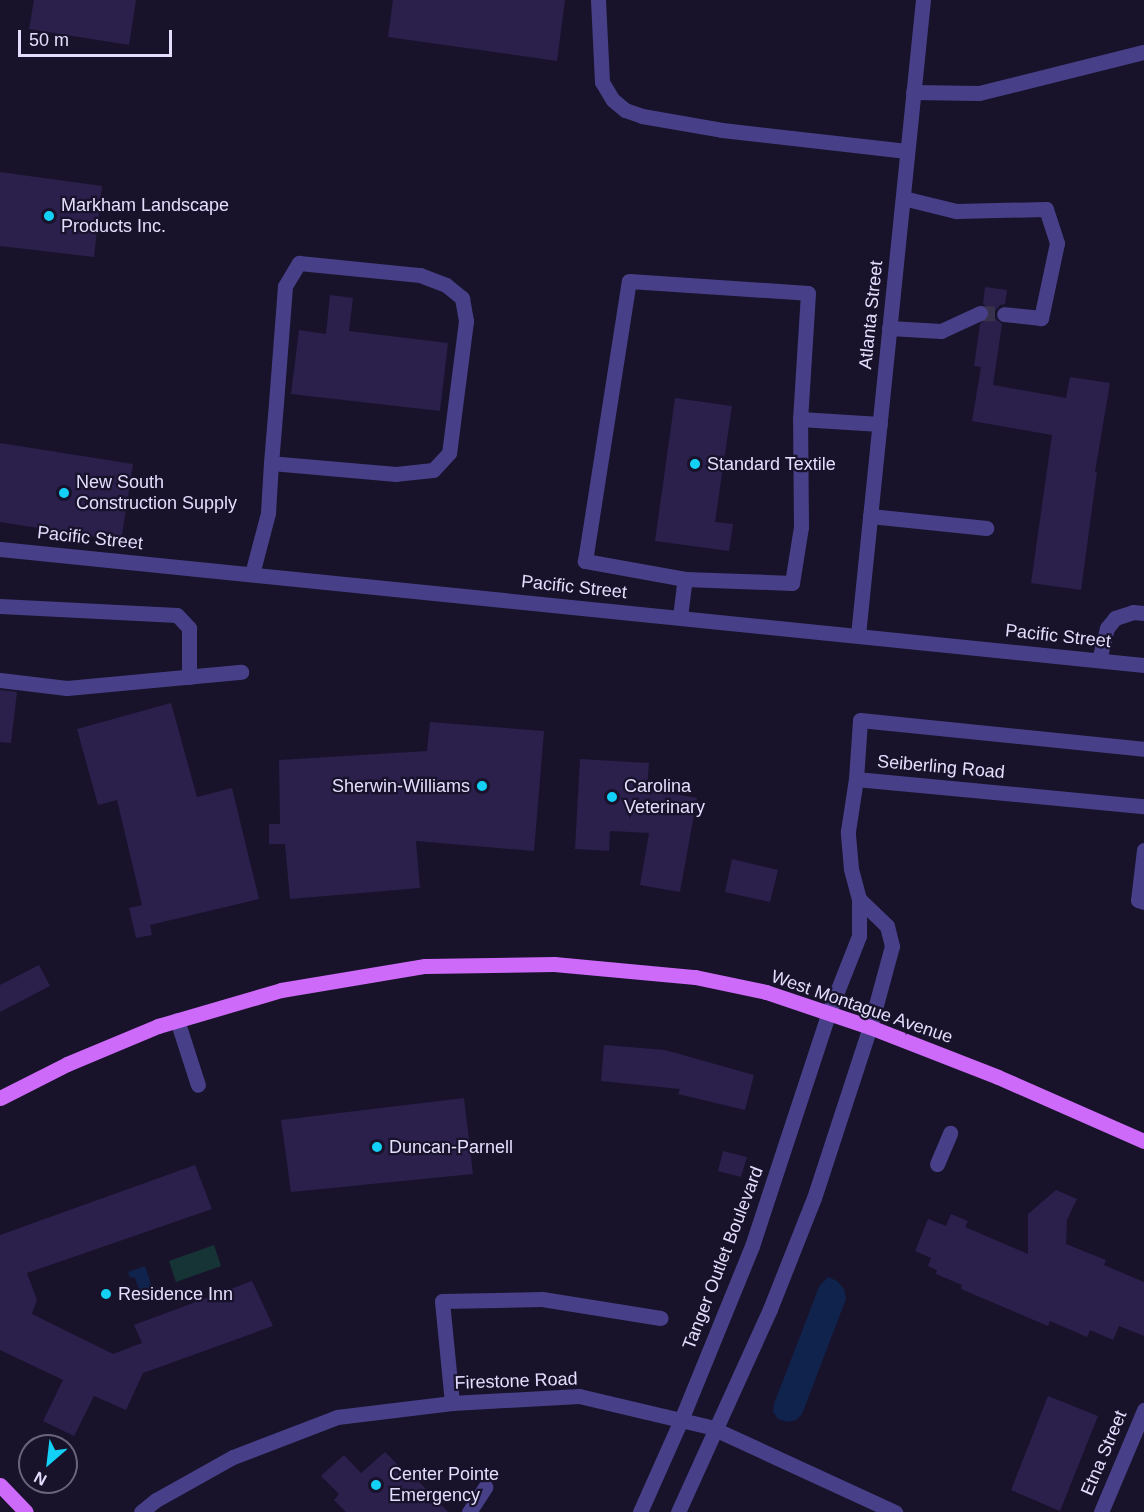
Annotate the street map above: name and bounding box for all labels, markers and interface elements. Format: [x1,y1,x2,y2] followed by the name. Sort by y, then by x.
[21,18,176,56] scale bar
[29,30,69,50] text: 50 m
[61,195,229,238] place label: Markham Landscape Products Inc.
[42,209,56,223] marker: Markham Landscape Products Inc.
[855,260,887,370] street label: Atlanta Street
[707,453,836,475] place label: Standard Textile
[688,457,702,471] marker: Standard Textile
[76,472,237,514] place label: New South Construction Supply
[57,486,71,500] marker: New South Construction Supply
[36,522,144,554] street label: Pacific Street
[520,571,628,603] street label: Pacific Street
[1004,620,1112,652] street label: Pacific Street
[876,751,1006,783] street label: Seiberling Road
[332,775,470,797] place label: Sherwin-Williams
[624,776,705,818] place label: Carolina Veterinary
[475,779,489,793] marker: Sherwin-Williams
[605,790,619,804] marker: Carolina Veterinary
[768,966,956,1048] street label: West Montague Avenue
[389,1136,513,1158] place label: Duncan-Parnell
[370,1140,384,1154] marker: Duncan-Parnell
[678,1164,768,1352] street label: Tanger Outlet Boulevard
[118,1283,233,1305] place label: Residence Inn
[99,1287,113,1301] marker: Residence Inn
[454,1368,578,1394] street label: Firestone Road
[1076,1407,1132,1499] street label: Etna Street
[18,1434,78,1494] north arrow
[389,1464,499,1506] place label: Center Pointe Emergency
[31,1468,49,1489] text: N
[367,1476,385,1494] marker: Center Pointe Emergency

